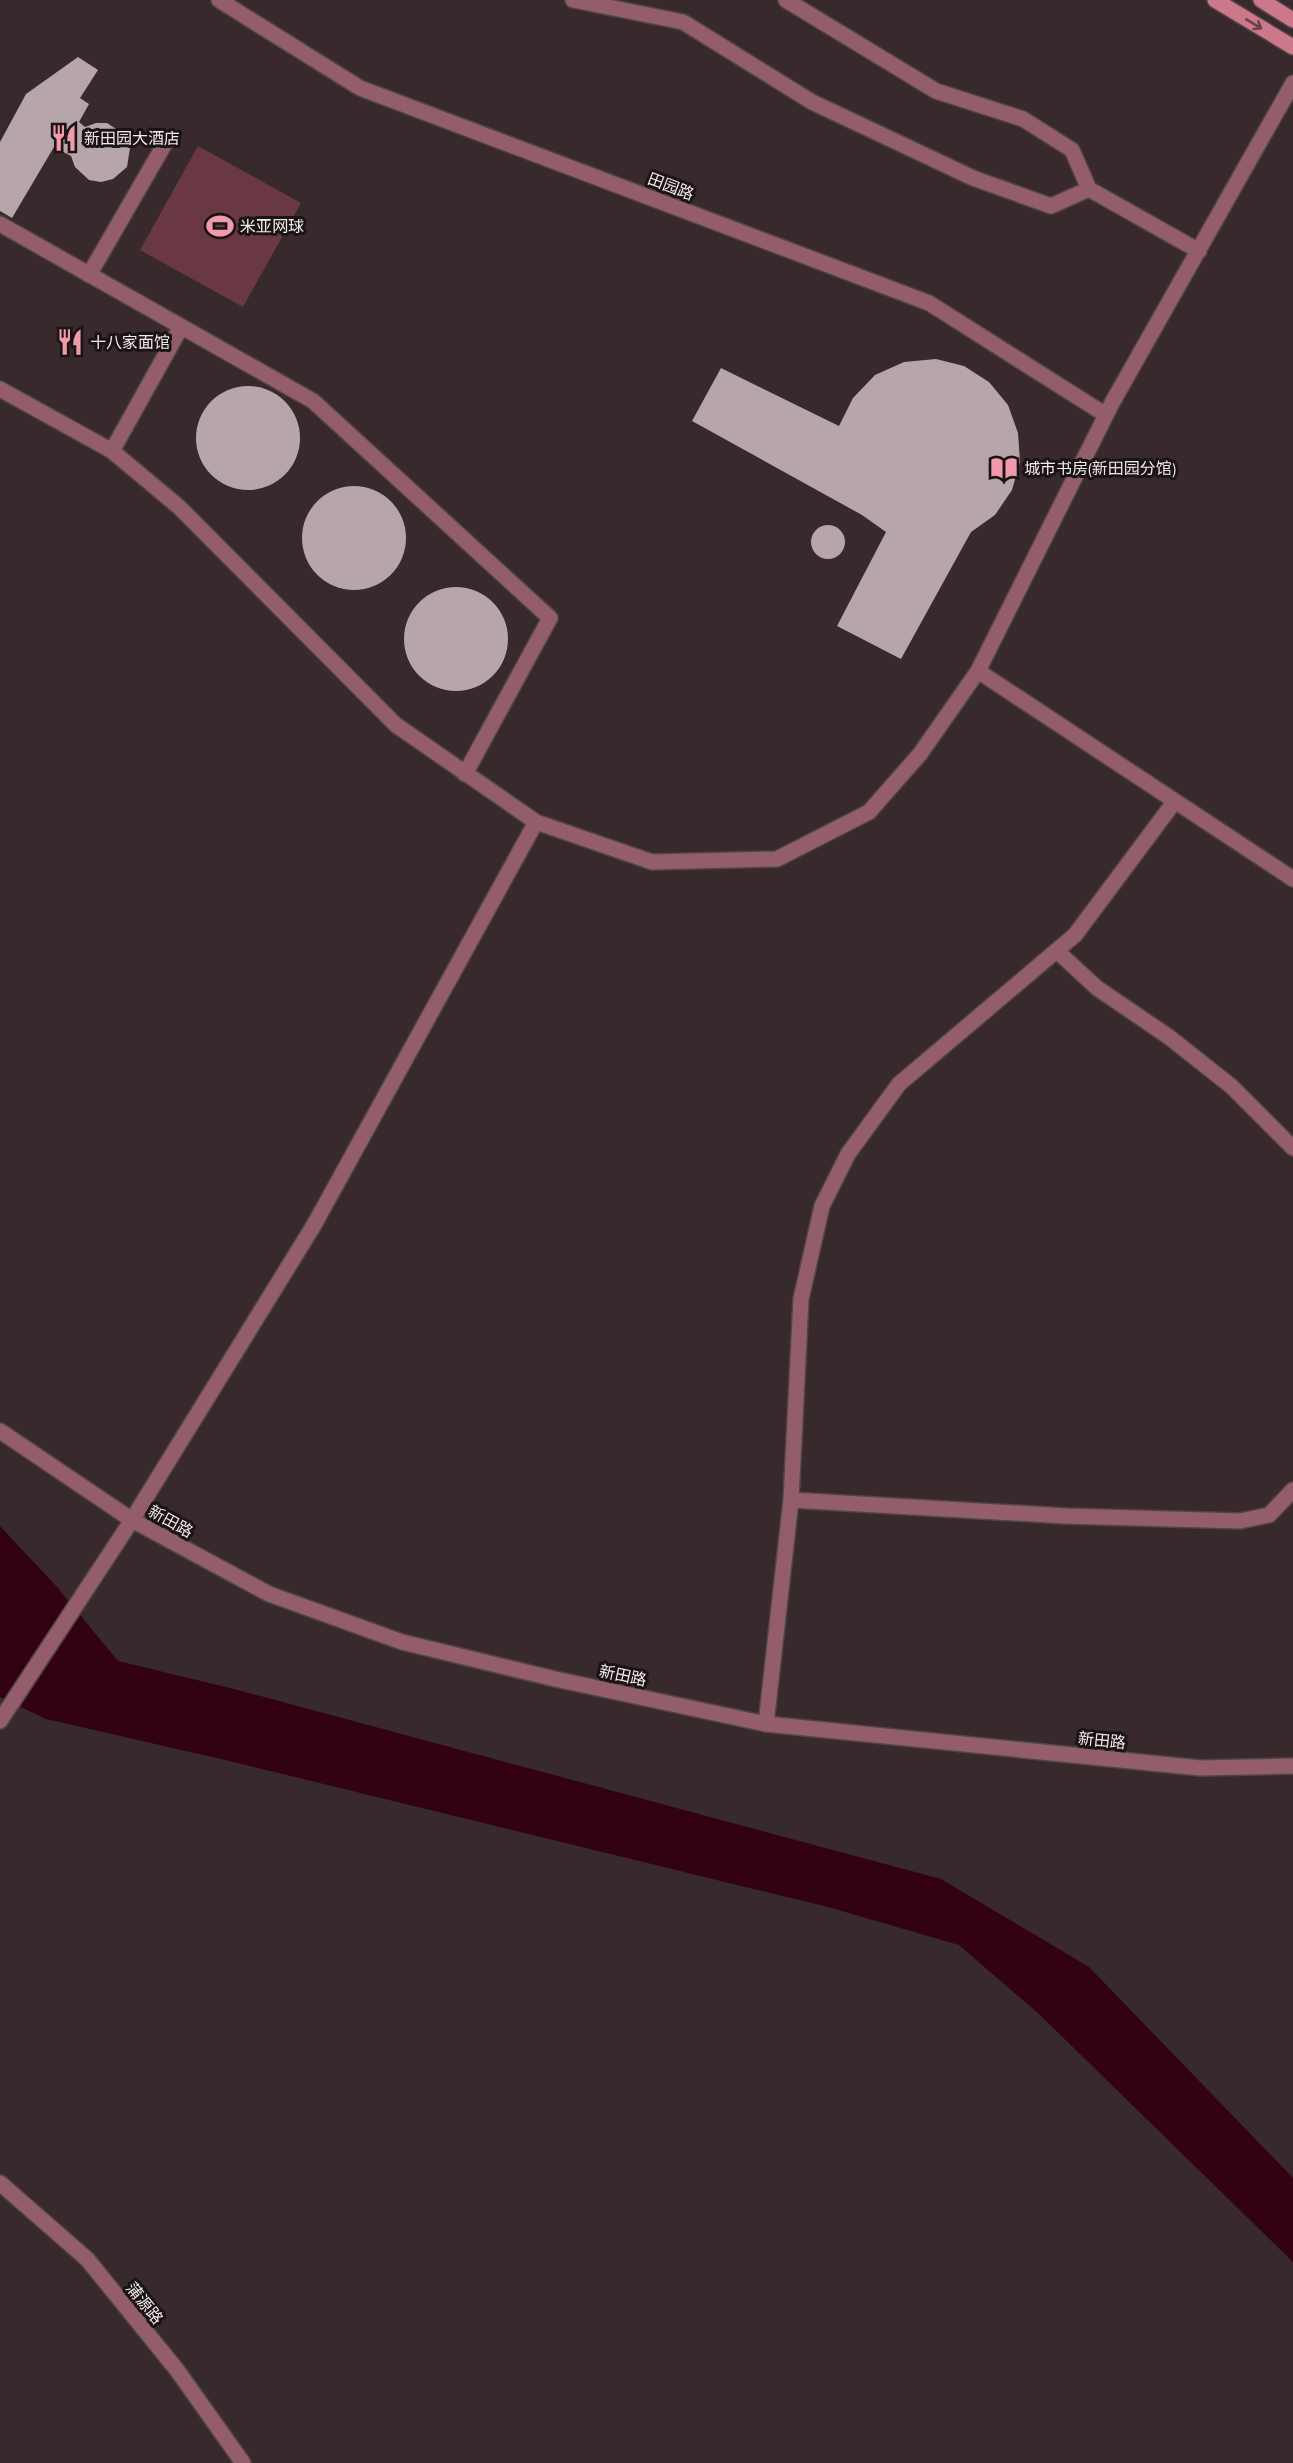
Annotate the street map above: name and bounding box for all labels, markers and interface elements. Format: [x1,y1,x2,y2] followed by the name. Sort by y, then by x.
[1245,18,1262,30] one-way arrow
[49,123,79,153] restaurant icon: 新田园大酒店
[84,128,180,148] place label: 新田园大酒店
[645,168,697,204] street label: 田园路
[205,211,235,241] sports icon: 米亚网球
[240,216,304,236] place label: 米亚网球
[55,327,85,357] restaurant icon: 十八家面馆
[90,332,170,352] place label: 十八家面馆
[989,453,1019,483] library icon: 城市书房(新田园分馆)
[1024,458,1176,478] place label: 城市书房(新田园分馆)
[145,1501,197,1541] street label: 新田路
[597,1660,649,1690] street label: 新田路
[1077,1728,1127,1752] street label: 新田路
[122,2278,168,2328] street label: 蒲源路

